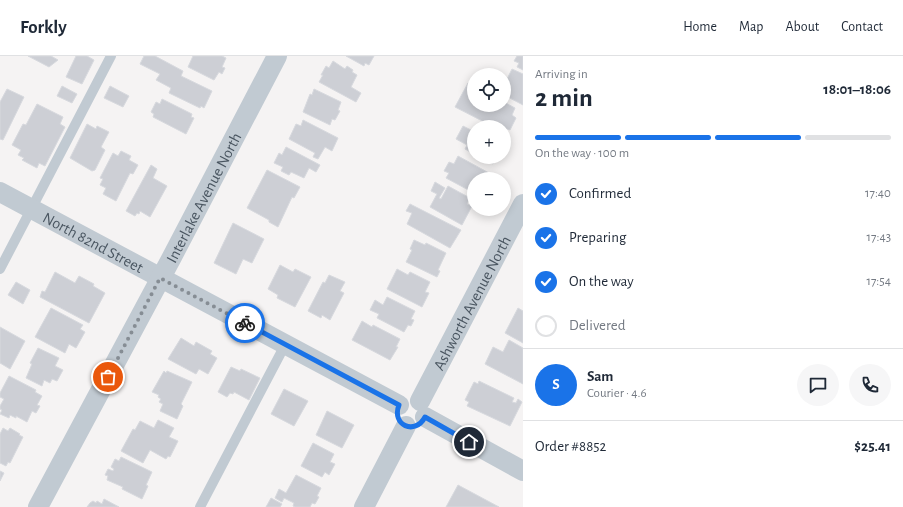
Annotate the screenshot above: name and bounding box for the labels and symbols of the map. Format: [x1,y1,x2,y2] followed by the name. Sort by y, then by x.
[163,130,245,266] street label: Interlake Avenue North
[40,210,146,276] street label: North 82nd Street
[431,233,514,373] street label: Ashworth Avenue North
[225,303,265,343] courier
[91,360,125,394] pin
[452,425,486,459] pin

